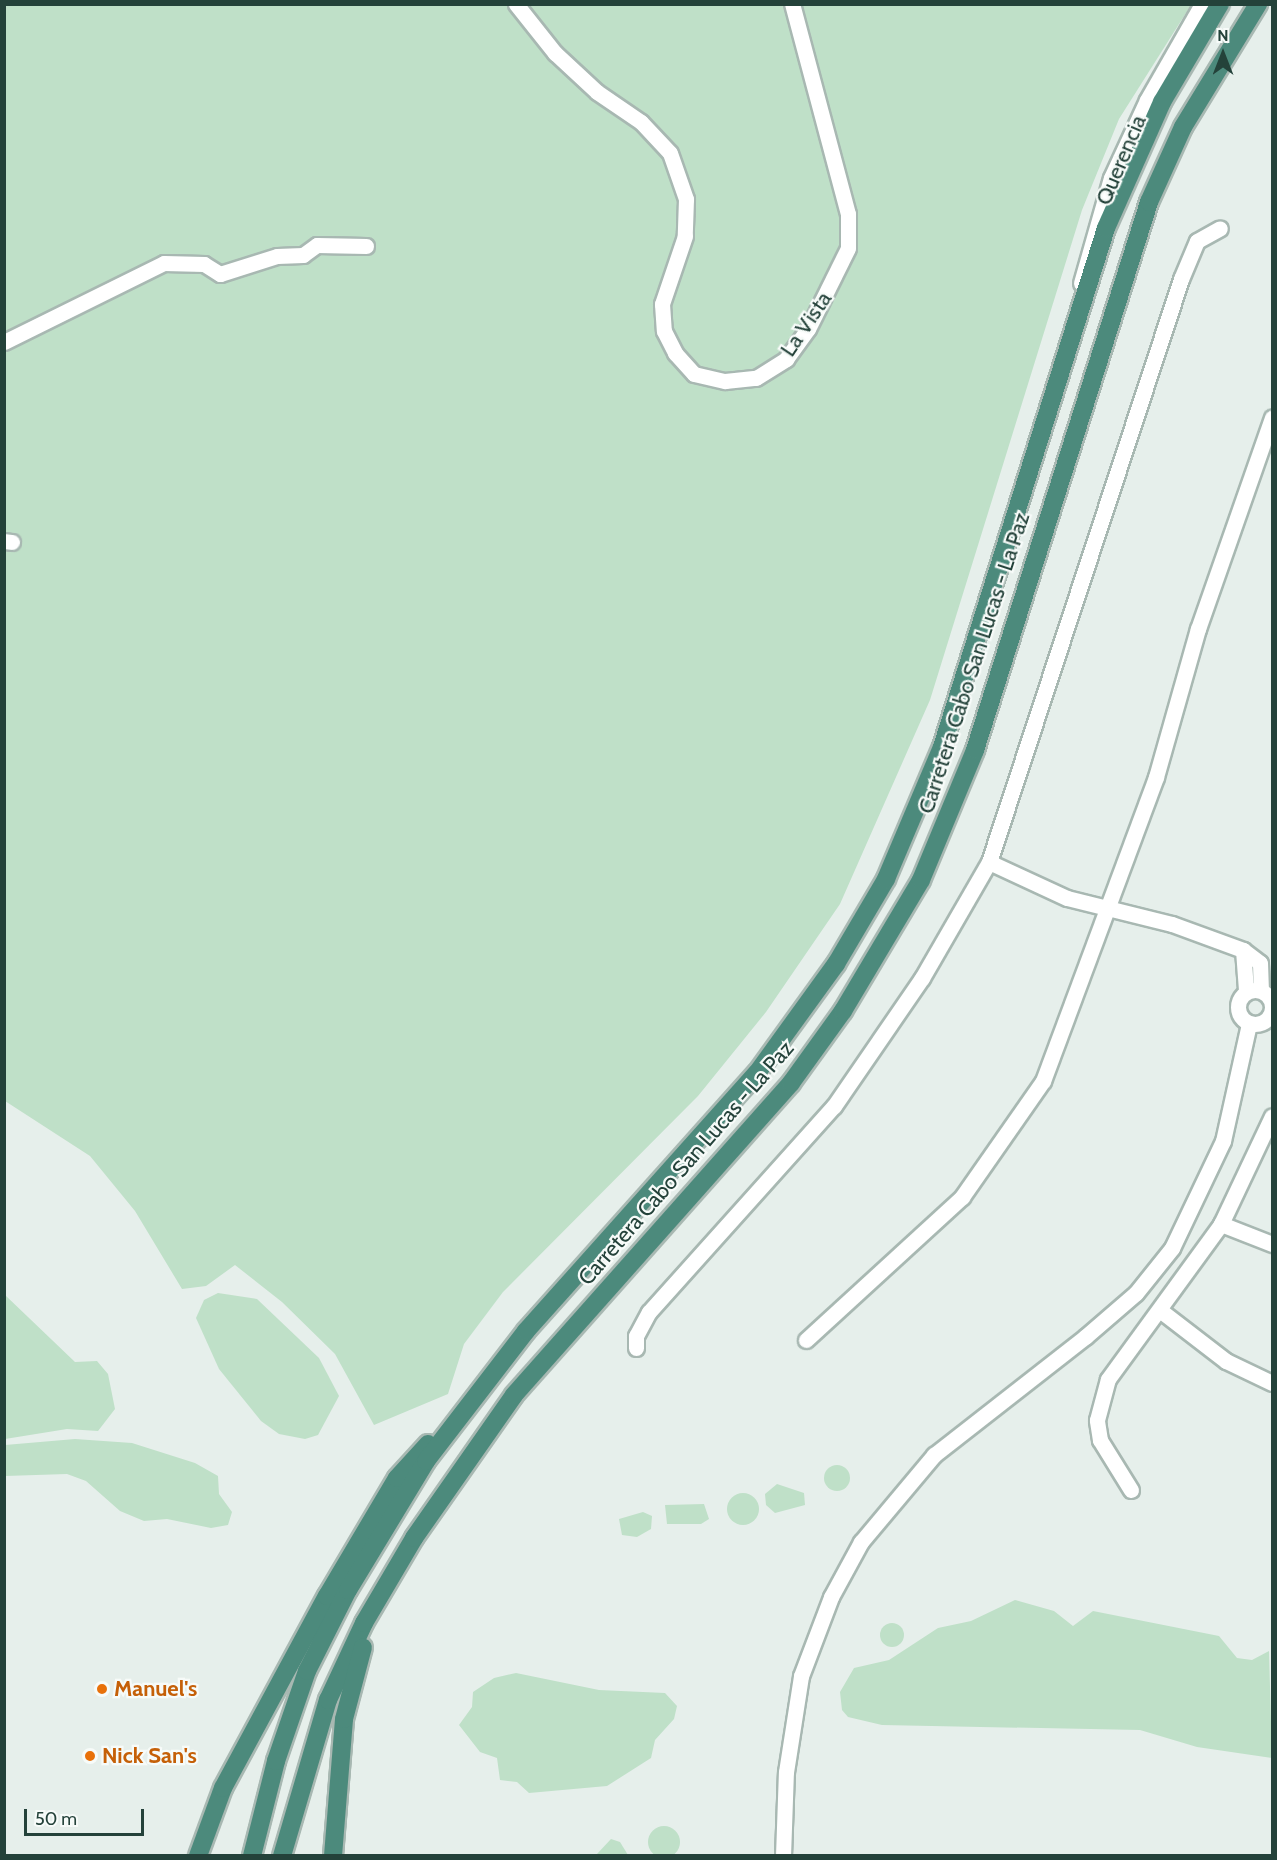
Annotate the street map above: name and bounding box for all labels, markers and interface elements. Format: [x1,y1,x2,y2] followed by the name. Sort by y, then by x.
[1193,24,1253,84] north arrow
[1217,26,1229,45] text: N
[1090,111,1152,209] street label: Querencia
[775,286,837,362] street label: La Vista
[913,509,1035,817] street label: Carretera Cabo San Lucas - La Paz
[573,1035,799,1291] street label: Carretera Cabo San Lucas - La Paz
[114,1676,197,1702] place label: Manuel's
[95,1682,109,1696] marker: Manuel's
[102,1743,197,1769] place label: Nick San's
[83,1749,97,1763] marker: Nick San's
[27,1797,147,1835] scale bar
[35,1808,77,1830] text: 50 m

